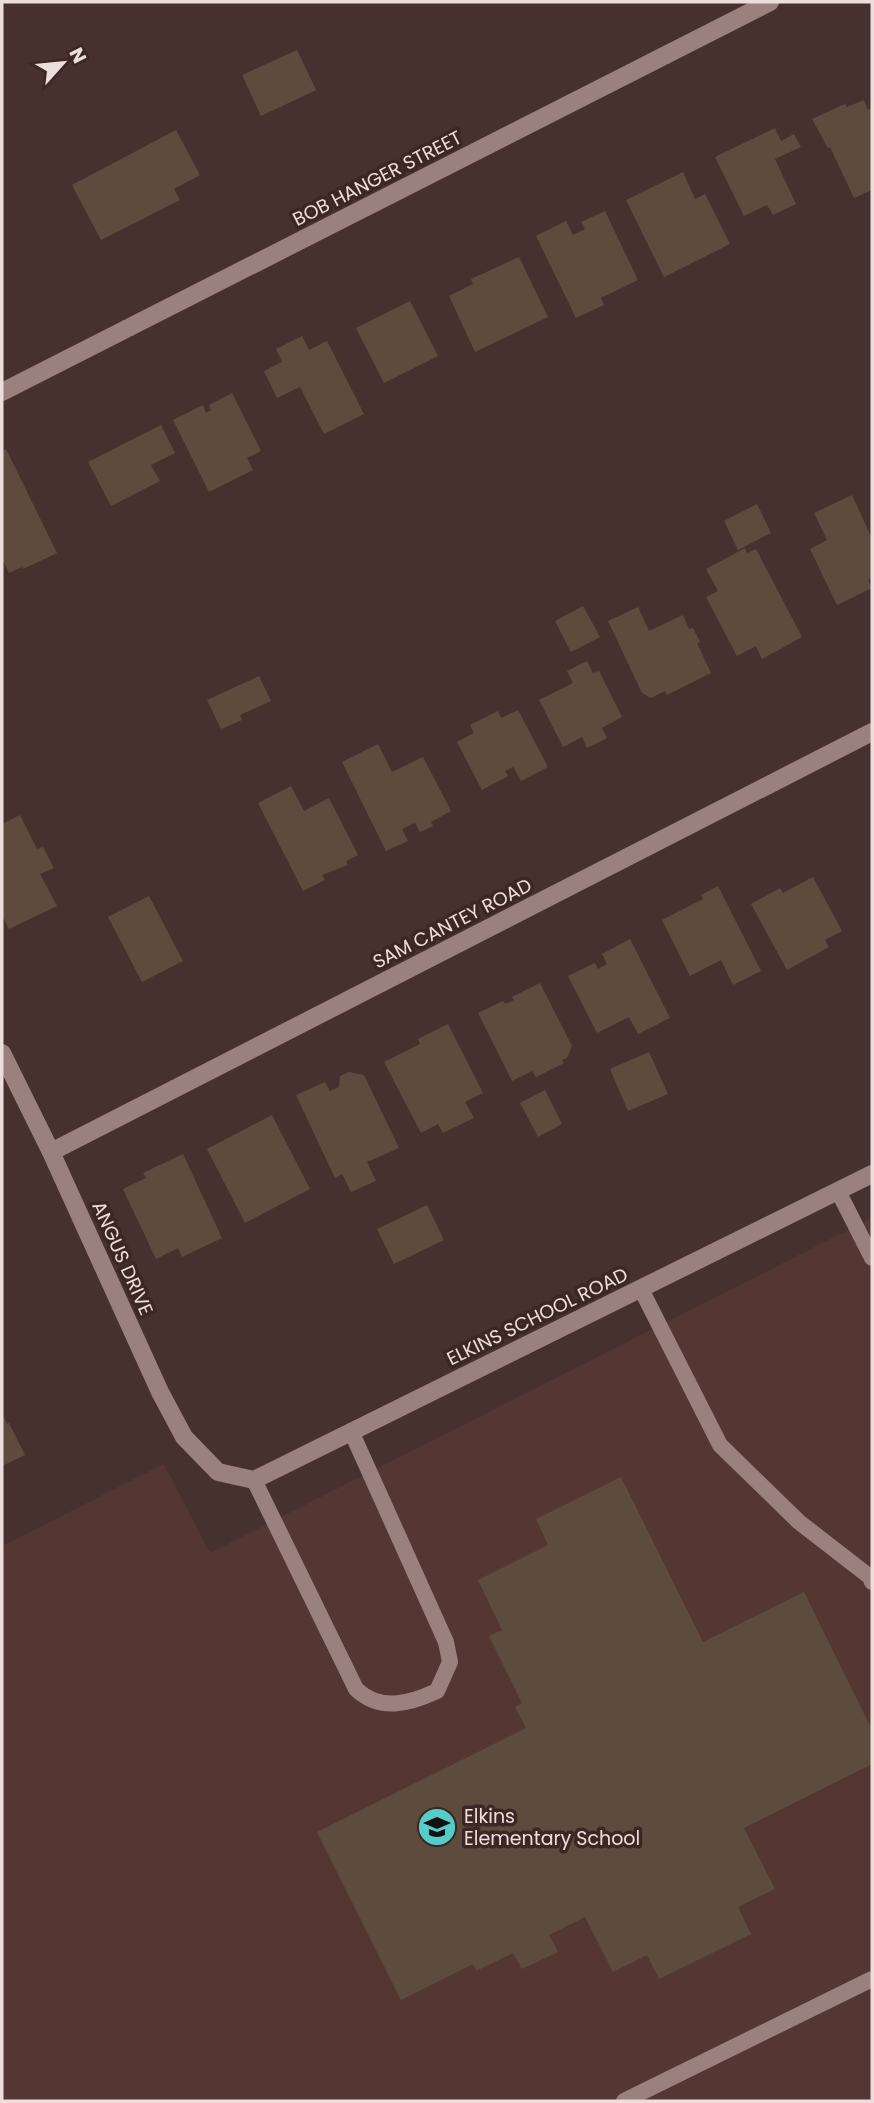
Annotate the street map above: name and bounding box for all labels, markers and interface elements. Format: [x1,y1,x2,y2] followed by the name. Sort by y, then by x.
[28,28,98,98] north arrow
[62,43,93,68] text: N
[288,124,466,233] street label: BOB HANGER STREET
[368,872,536,975] street label: SAM CANTEY ROAD
[85,1197,160,1320] street label: ANGUS DRIVE
[442,1261,632,1372] street label: ELKINS SCHOOL ROAD
[464,1803,640,1852] place label: Elkins Elementary School
[416,1806,458,1848] school or university icon: Elkins Elementary School

